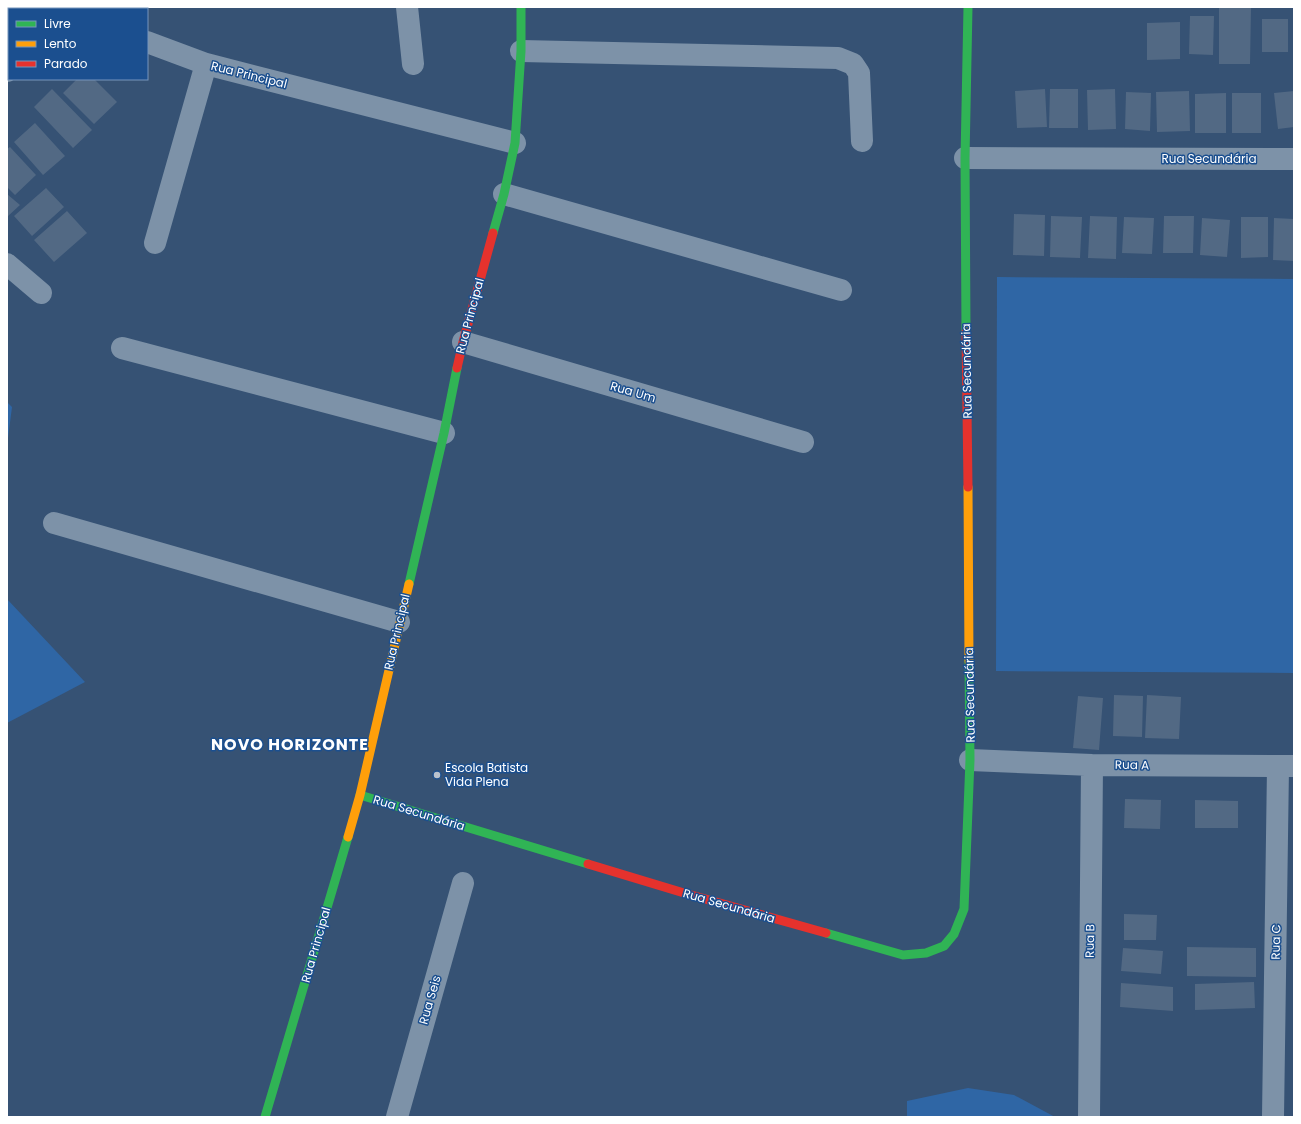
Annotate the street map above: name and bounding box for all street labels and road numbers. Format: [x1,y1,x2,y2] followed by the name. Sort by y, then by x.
[209,57,289,92] street label: Rua Principal
[1161,150,1257,167] street label: Rua Secundária
[451,276,488,356] street label: Rua Principal
[957,323,976,419] street label: Rua Secundária
[608,377,658,406] street label: Rua Um
[379,592,414,672] street label: Rua Principal
[960,647,979,743] street label: Rua Secundária
[1115,756,1149,773] street label: Rua A
[371,790,467,835] street label: Rua Secundária
[681,884,777,927] street label: Rua Secundária
[297,905,334,985] street label: Rua Principal
[1081,924,1098,958] street label: Rua B
[1267,924,1284,960] street label: Rua C
[414,973,445,1026] street label: Rua Seis

